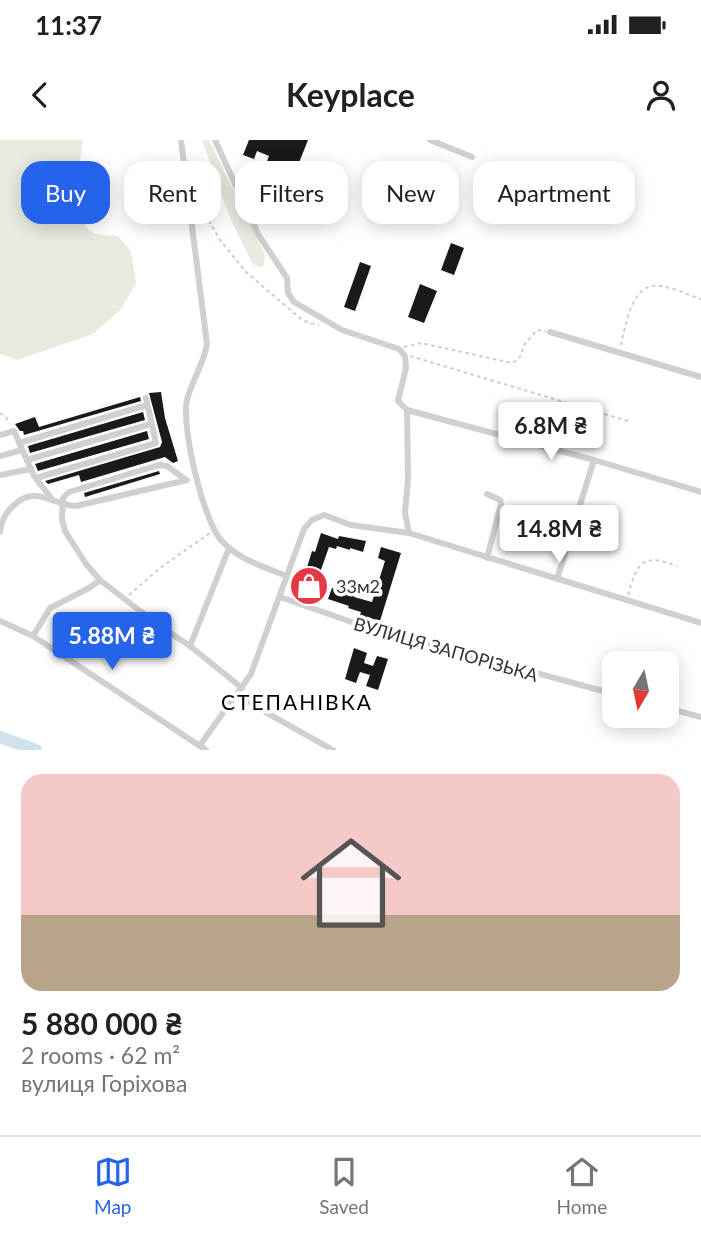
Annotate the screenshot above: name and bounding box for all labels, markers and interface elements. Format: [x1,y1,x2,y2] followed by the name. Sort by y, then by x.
[35,9,102,41] text: 11:37
[286,75,415,114] text: Keyplace
[21,76,59,114] icon: back
[642,76,680,114] icon: person
[21,161,110,224] chip: Buy
[124,161,221,224] chip: Rent
[235,161,348,224] chip: Filters
[362,161,459,224] chip: New
[473,161,635,224] chip: Apartment
[494,402,608,462] pin: 6.8M ₴
[514,411,588,439] text: 6.8M ₴
[494,506,624,565] pin: 14.8M ₴
[516,514,602,542] text: 14.8M ₴
[288,565,330,607] shop icon: 33м2
[336,575,380,597] place label: 33м2
[47,612,177,672] pin: 5.88M ₴
[351,612,541,686] street label: ВУЛИЦЯ ЗАПОРІЗЬКА
[69,621,155,649] text: 5.88M ₴
[602,651,679,728] north arrow
[602,651,679,728] map controls
[221,689,373,714] district label: СТЕПАНІВКА
[288,820,414,946] icon: home
[21,1005,183,1041] text: 5 880 000 ₴
[21,1041,180,1069] text: 2 rooms · 62 m²
[21,1069,187,1097] text: вулиця Горіхова
[94,1153,132,1218] tab: Map
[319,1153,369,1218] tab: Saved
[557,1153,607,1218] tab: Home

